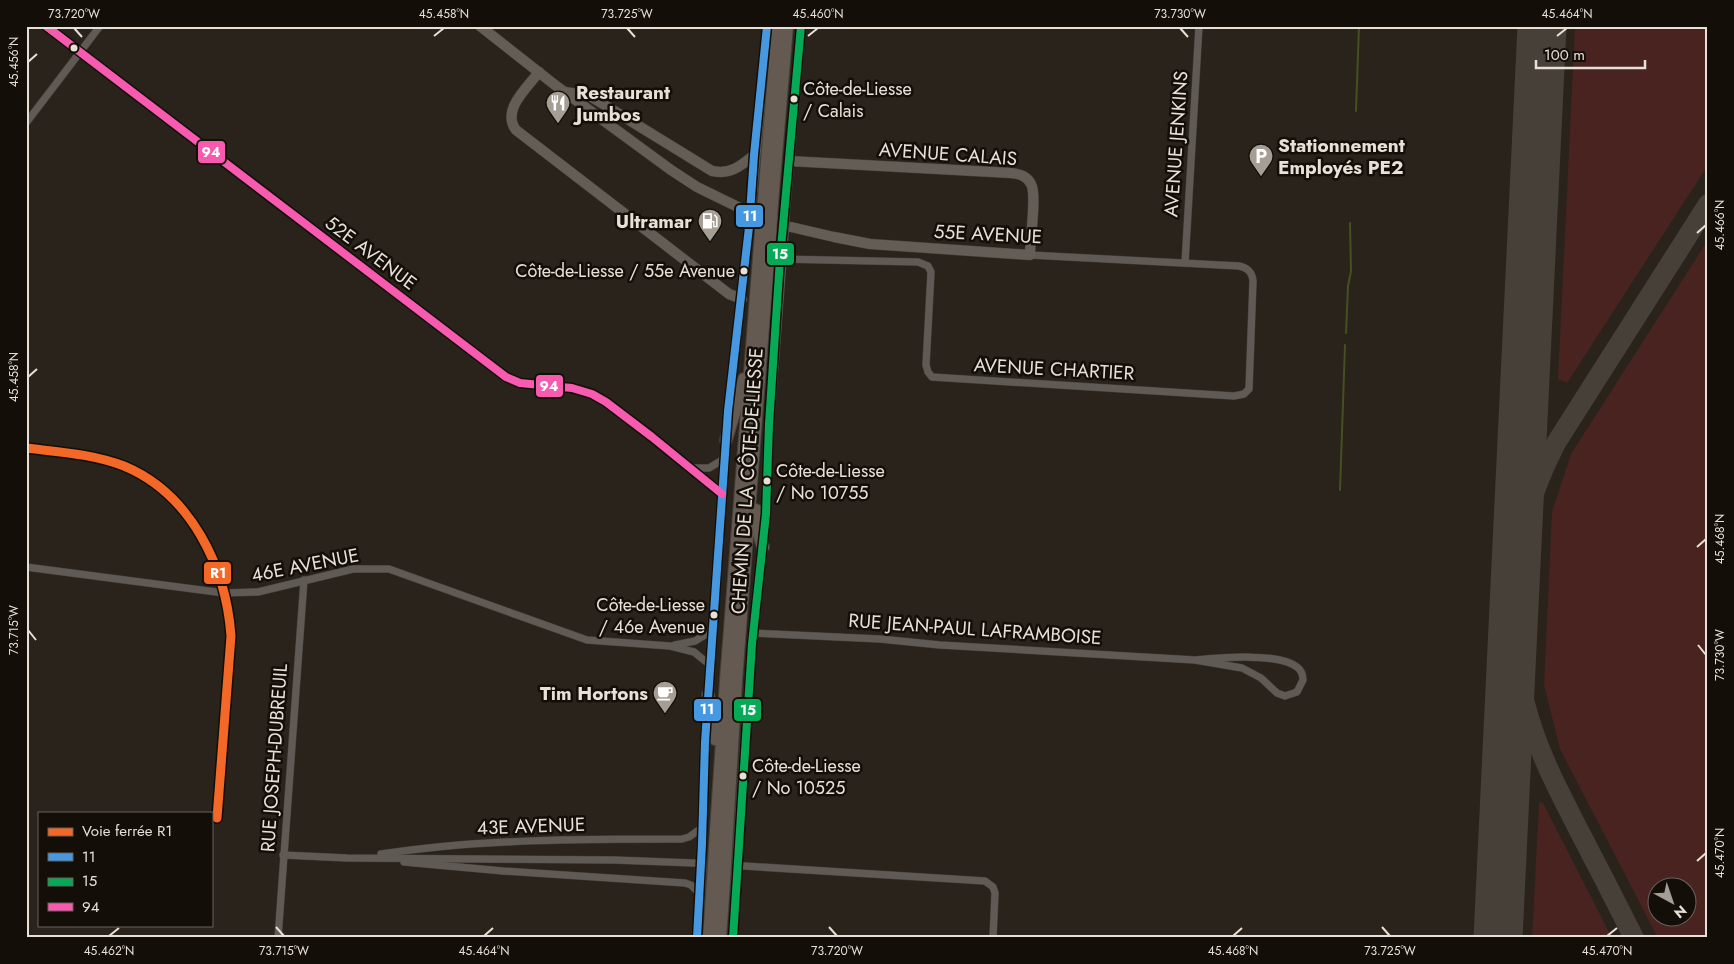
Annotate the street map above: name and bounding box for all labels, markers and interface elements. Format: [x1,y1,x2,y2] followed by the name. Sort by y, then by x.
[48,5,100,23] text: 73.720°W
[419,5,469,23] text: 45.458°N
[601,5,653,23] text: 73.725°W
[792,5,844,23] text: 45.460°N
[1154,5,1206,23] text: 73.730°W
[1542,5,1592,23] text: 45.464°N
[5,37,23,87] text: 45.456°N
[1536,38,1645,70] scale bar
[69,43,79,53] unlabelled marker
[1544,44,1585,66] text: 100 m
[1157,70,1195,218] street label: AVENUE JENKINS
[803,76,912,124] place label: Côte-de-Liesse / Calais
[572,79,670,128] place label: Restaurant Jumbos
[545,90,571,124] restaurant icon: Restaurant Jumbos
[789,94,799,104] marker: Côte-de-Liesse / Calais
[1278,132,1405,181] place label: Stationnement Employés PE2
[878,136,1018,172] street label: AVENUE CALAIS
[197,140,226,164] line badge: 94
[201,142,221,162] text: 94
[1248,143,1274,177] parking icon: Stationnement Employés PE2
[1711,200,1729,250] text: 45.466°N
[735,204,764,228] line badge: 11
[743,206,757,226] text: 11
[616,208,692,235] place label: Ultramar
[697,208,723,242] fuel station icon: Ultramar
[320,210,422,296] street label: 52E AVENUE
[933,218,1043,250] street label: 55E AVENUE
[766,242,795,266] line badge: 15
[772,244,788,264] text: 15
[515,258,735,284] place label: Côte-de-Liesse / 55e Avenue
[739,266,749,276] marker: Côte-de-Liesse / 55e Avenue
[724,347,770,615] street label: CHEMIN DE LA CÔTE-DE-LIESSE
[973,351,1135,387] street label: AVENUE CHARTIER
[5,352,23,402] text: 45.458°N
[535,374,564,398] line badge: 94
[539,376,559,396] text: 94
[776,458,885,506] place label: Côte-de-Liesse / No 10755
[762,476,772,486] marker: Côte-de-Liesse / No 10755
[1711,514,1729,564] text: 45.468°N
[249,541,361,589] street label: 46E AVENUE
[203,561,232,585] line badge: R1
[210,563,226,583] text: R1
[596,592,705,640] place label: Côte-de-Liesse / 46e Avenue
[5,605,23,655] text: 73.715°W
[848,607,1102,651] street label: RUE JEAN-PAUL LAFRAMBOISE
[709,610,719,620] marker: Côte-de-Liesse / 46e Avenue
[1711,629,1729,681] text: 73.730°W
[254,662,294,853] street label: RUE JOSEPH-DUBREUIL
[540,680,648,707] place label: Tim Hortons
[652,680,678,714] cafe icon: Tim Hortons
[693,698,722,722] line badge: 11
[733,698,762,722] line badge: 15
[700,699,714,719] text: 11
[740,700,756,720] text: 15
[752,753,861,801] place label: Côte-de-Liesse / No 10525
[738,771,748,781] marker: Côte-de-Liesse / No 10525
[476,811,586,841] street label: 43E AVENUE
[38,812,212,926] legend
[82,820,172,842] text: Voie ferrée R1
[1711,828,1729,878] text: 45.470°N
[82,846,96,868] text: 11
[82,870,97,892] text: 15
[1646,876,1696,926] north arrow
[82,896,100,918] text: 94
[1670,901,1691,923] text: N
[84,942,134,960] text: 45.462°N
[259,942,309,960] text: 73.715°W
[459,942,509,960] text: 45.464°N
[811,942,863,960] text: 73.720°W
[1208,942,1258,960] text: 45.468°N
[1364,942,1416,960] text: 73.725°W
[1582,942,1632,960] text: 45.470°N

